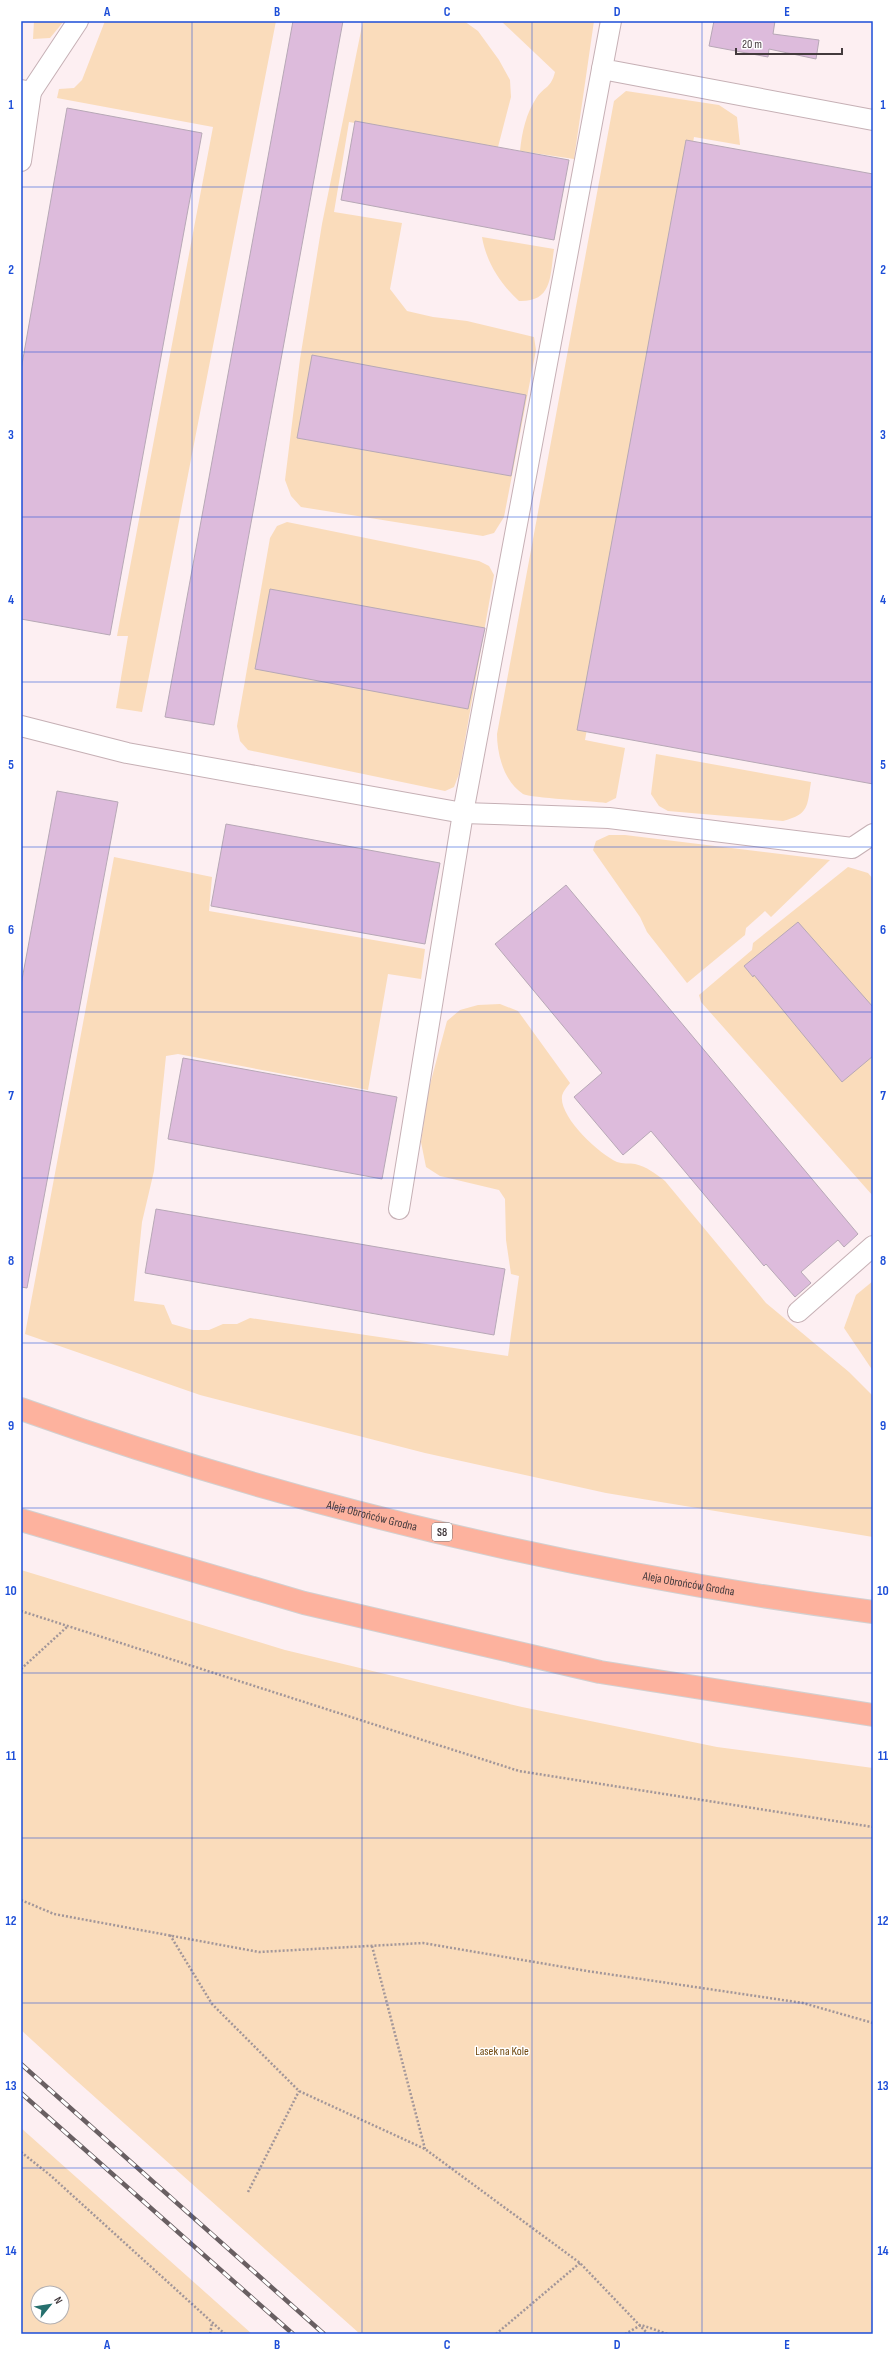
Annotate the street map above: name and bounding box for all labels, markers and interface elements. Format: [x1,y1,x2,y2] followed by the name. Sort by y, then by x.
[103,4,111,20] text: A
[274,4,280,20] text: B
[444,4,451,20] text: C
[614,4,621,20] text: D
[784,4,790,20] text: E
[736,30,842,56] scale bar
[742,37,762,52] text: 20 m
[8,97,14,113] text: 1
[880,97,886,113] text: 1
[8,262,14,278] text: 2
[880,262,886,278] text: 2
[8,427,14,443] text: 3
[880,427,886,443] text: 3
[8,592,14,608] text: 4
[880,592,886,608] text: 4
[8,757,14,773] text: 5
[880,757,886,773] text: 5
[8,922,14,938] text: 6
[880,922,886,938] text: 6
[8,1088,14,1104] text: 7
[880,1088,886,1104] text: 7
[8,1253,14,1269] text: 8
[880,1253,886,1269] text: 8
[8,1418,14,1434] text: 9
[880,1418,886,1434] text: 9
[324,1497,419,1534] street label: Aleja Obrońców Grodna
[432,1523,452,1541] road number: S8
[641,1568,736,1599] street label: Aleja Obrońców Grodna
[5,1583,17,1599] text: 10
[877,1583,889,1599] text: 10
[6,1748,16,1764] text: 11
[878,1748,888,1764] text: 11
[6,1913,17,1929] text: 12
[878,1913,889,1929] text: 12
[475,2044,529,2059] park label: Lasek na Kole
[6,2078,17,2094] text: 13
[878,2078,889,2094] text: 13
[5,2243,17,2259] text: 14
[877,2243,889,2259] text: 14
[30,2285,70,2325] north arrow
[51,2294,65,2306] text: N
[103,2337,111,2353] text: A
[274,2337,280,2353] text: B
[444,2337,451,2353] text: C
[614,2337,621,2353] text: D
[784,2337,790,2353] text: E

